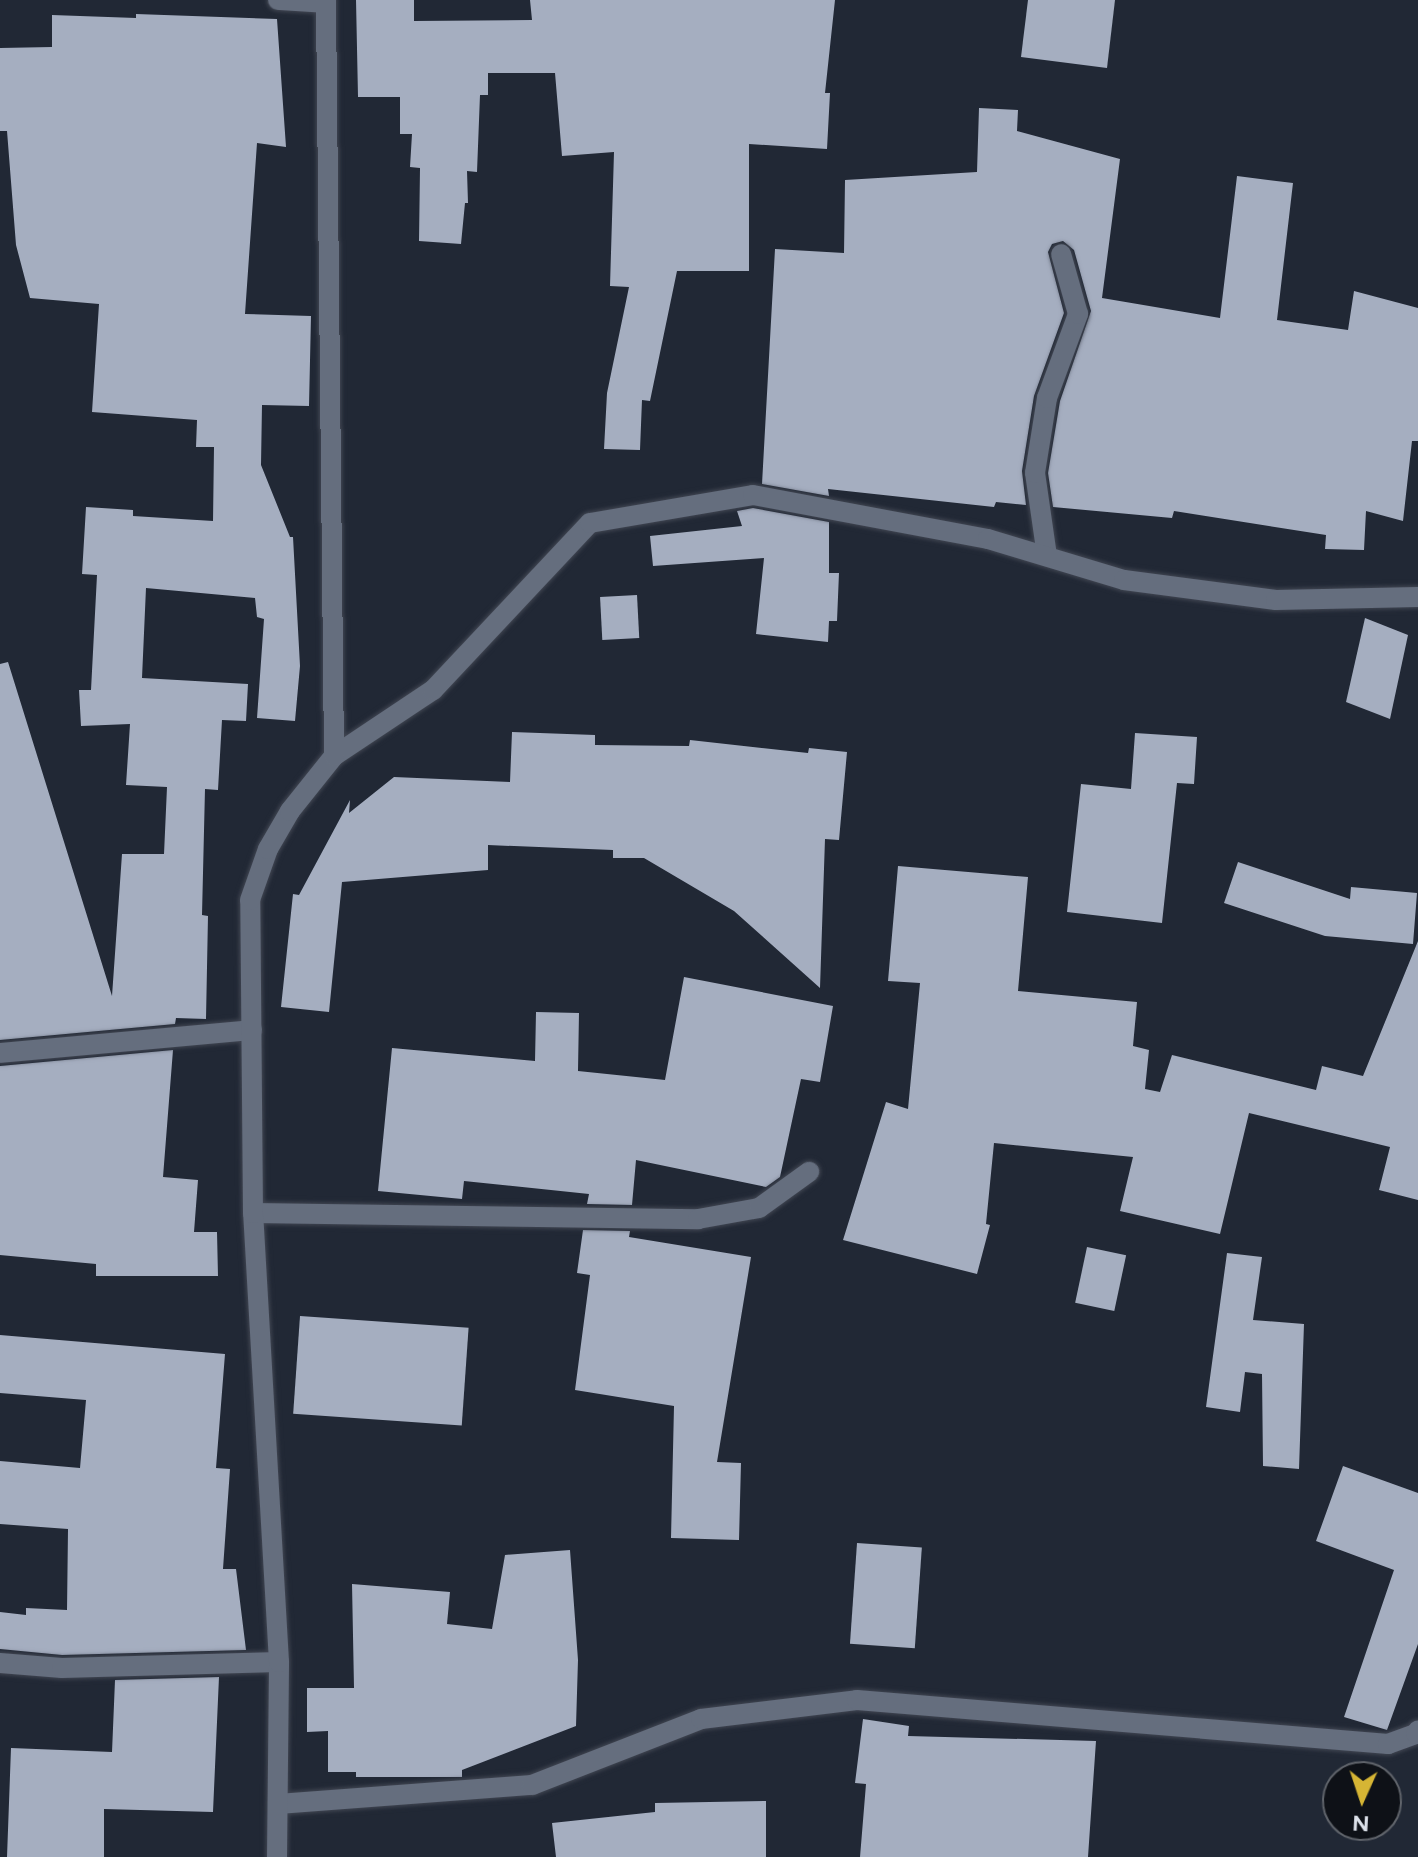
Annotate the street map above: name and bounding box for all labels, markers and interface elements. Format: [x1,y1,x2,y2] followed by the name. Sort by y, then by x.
[1322,1761,1402,1841] north arrow
[1352,1810,1370,1837] text: N

